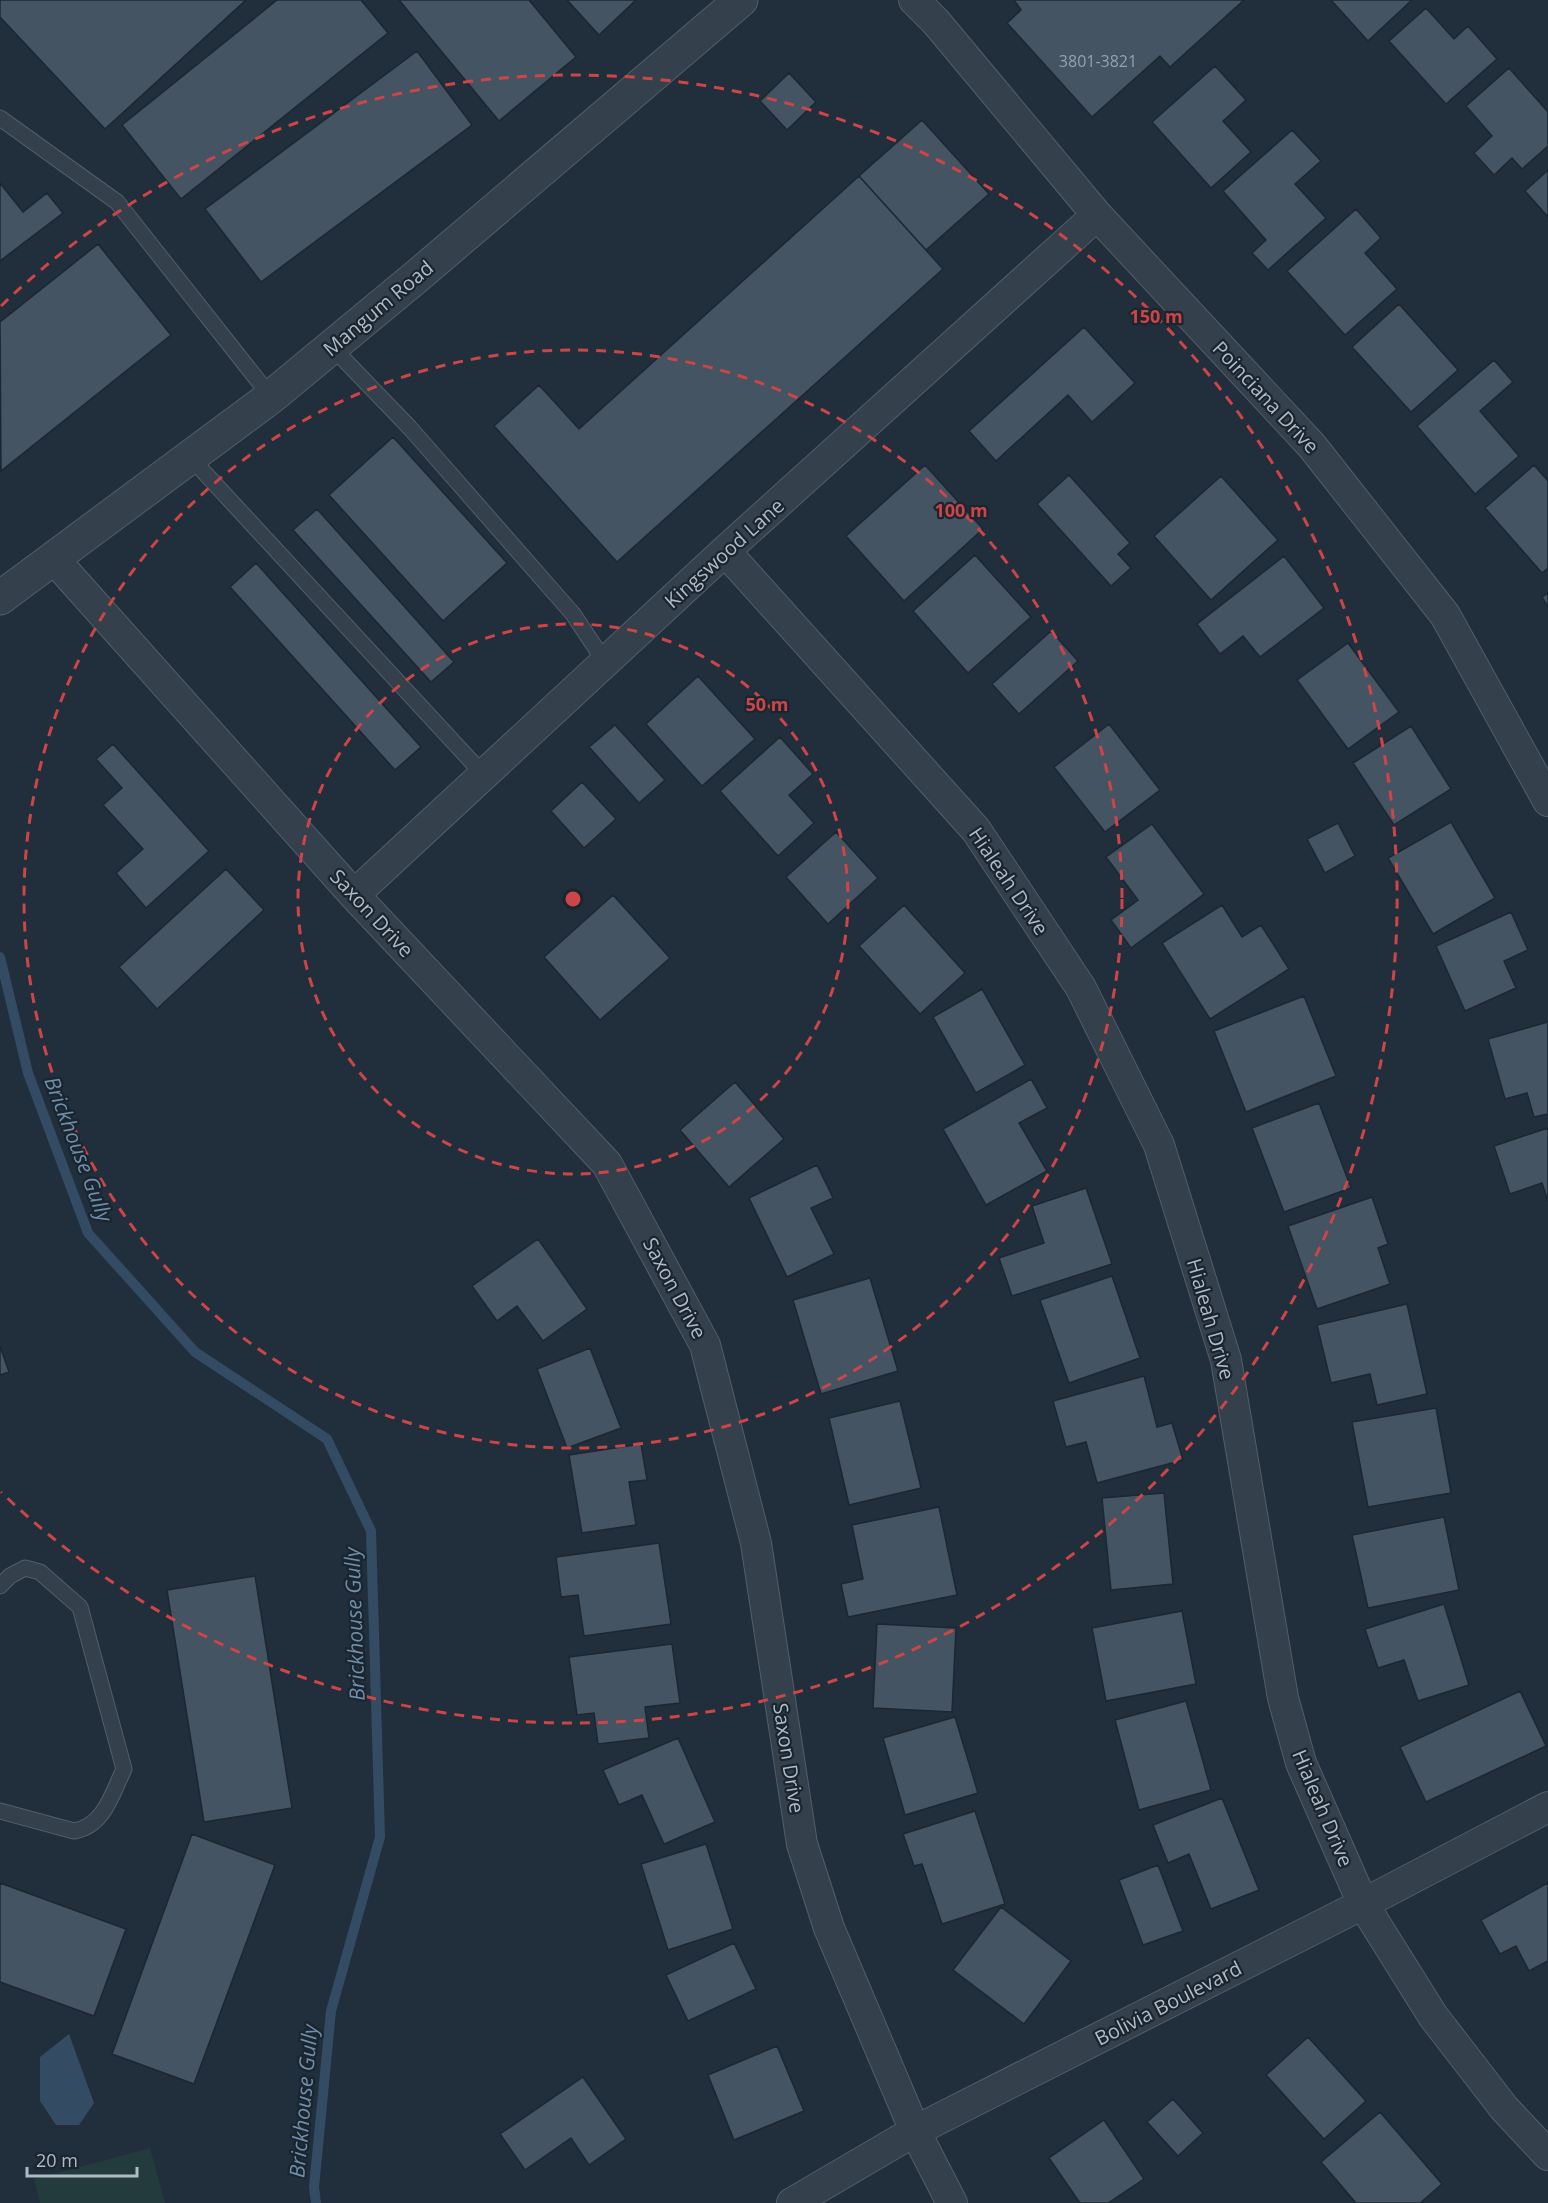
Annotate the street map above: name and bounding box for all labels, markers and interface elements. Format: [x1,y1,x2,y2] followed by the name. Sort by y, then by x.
[1059,50,1137,72] house number: 3801-3821
[317,254,439,362] street label: Mangum Road
[1129,304,1183,328] text: 150 m
[1207,335,1325,459] street label: Poinciana Drive
[658,492,790,614] street label: Kingswood Lane
[934,498,988,522] text: 100 m
[746,692,788,716] text: 50 m
[963,822,1055,940] street label: Hialeah Drive
[324,863,420,963] street label: Saxon Drive
[563,889,583,909] centre of rings
[38,1072,120,1227] water label: Brickhouse Gully
[637,1233,713,1343] street label: Saxon Drive
[1181,1255,1241,1383] street label: Hialeah Drive
[337,1545,371,1701] water label: Brickhouse Gully
[767,1701,811,1815] street label: Saxon Drive
[1286,1745,1360,1871] street label: Hialeah Drive
[1090,1954,1246,2052] street label: Bolivia Boulevard
[282,2022,324,2179] water label: Brickhouse Gully
[27,2140,136,2178] scale bar
[36,2148,78,2172] text: 20 m

